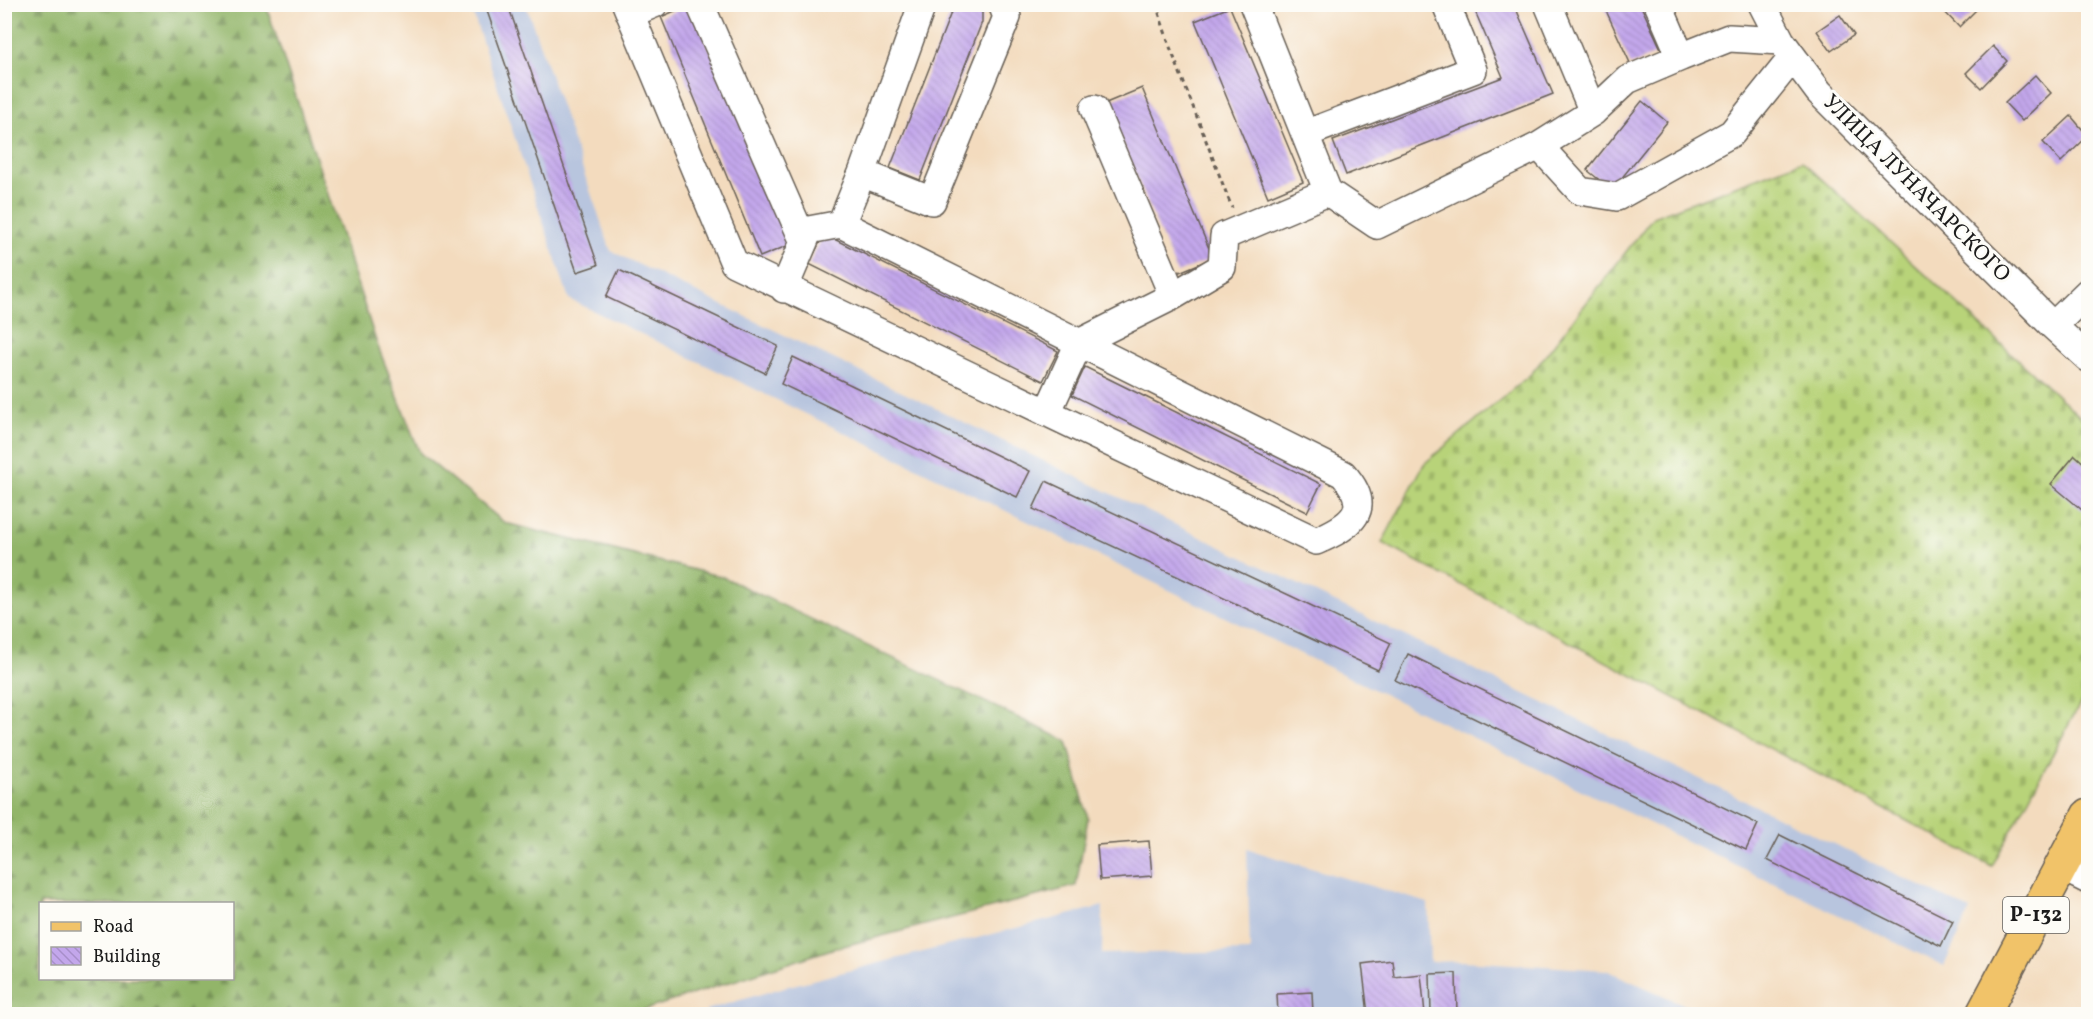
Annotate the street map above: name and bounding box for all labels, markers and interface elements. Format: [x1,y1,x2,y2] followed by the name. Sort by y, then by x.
[1815,88,2017,290] street label: УЛИЦА ЛУНАЧАРСКОГО
[2003,897,2069,933] road number: Р-132
[39,902,234,980] legend
[93,915,134,940] text: Road
[93,945,161,970] text: Building

